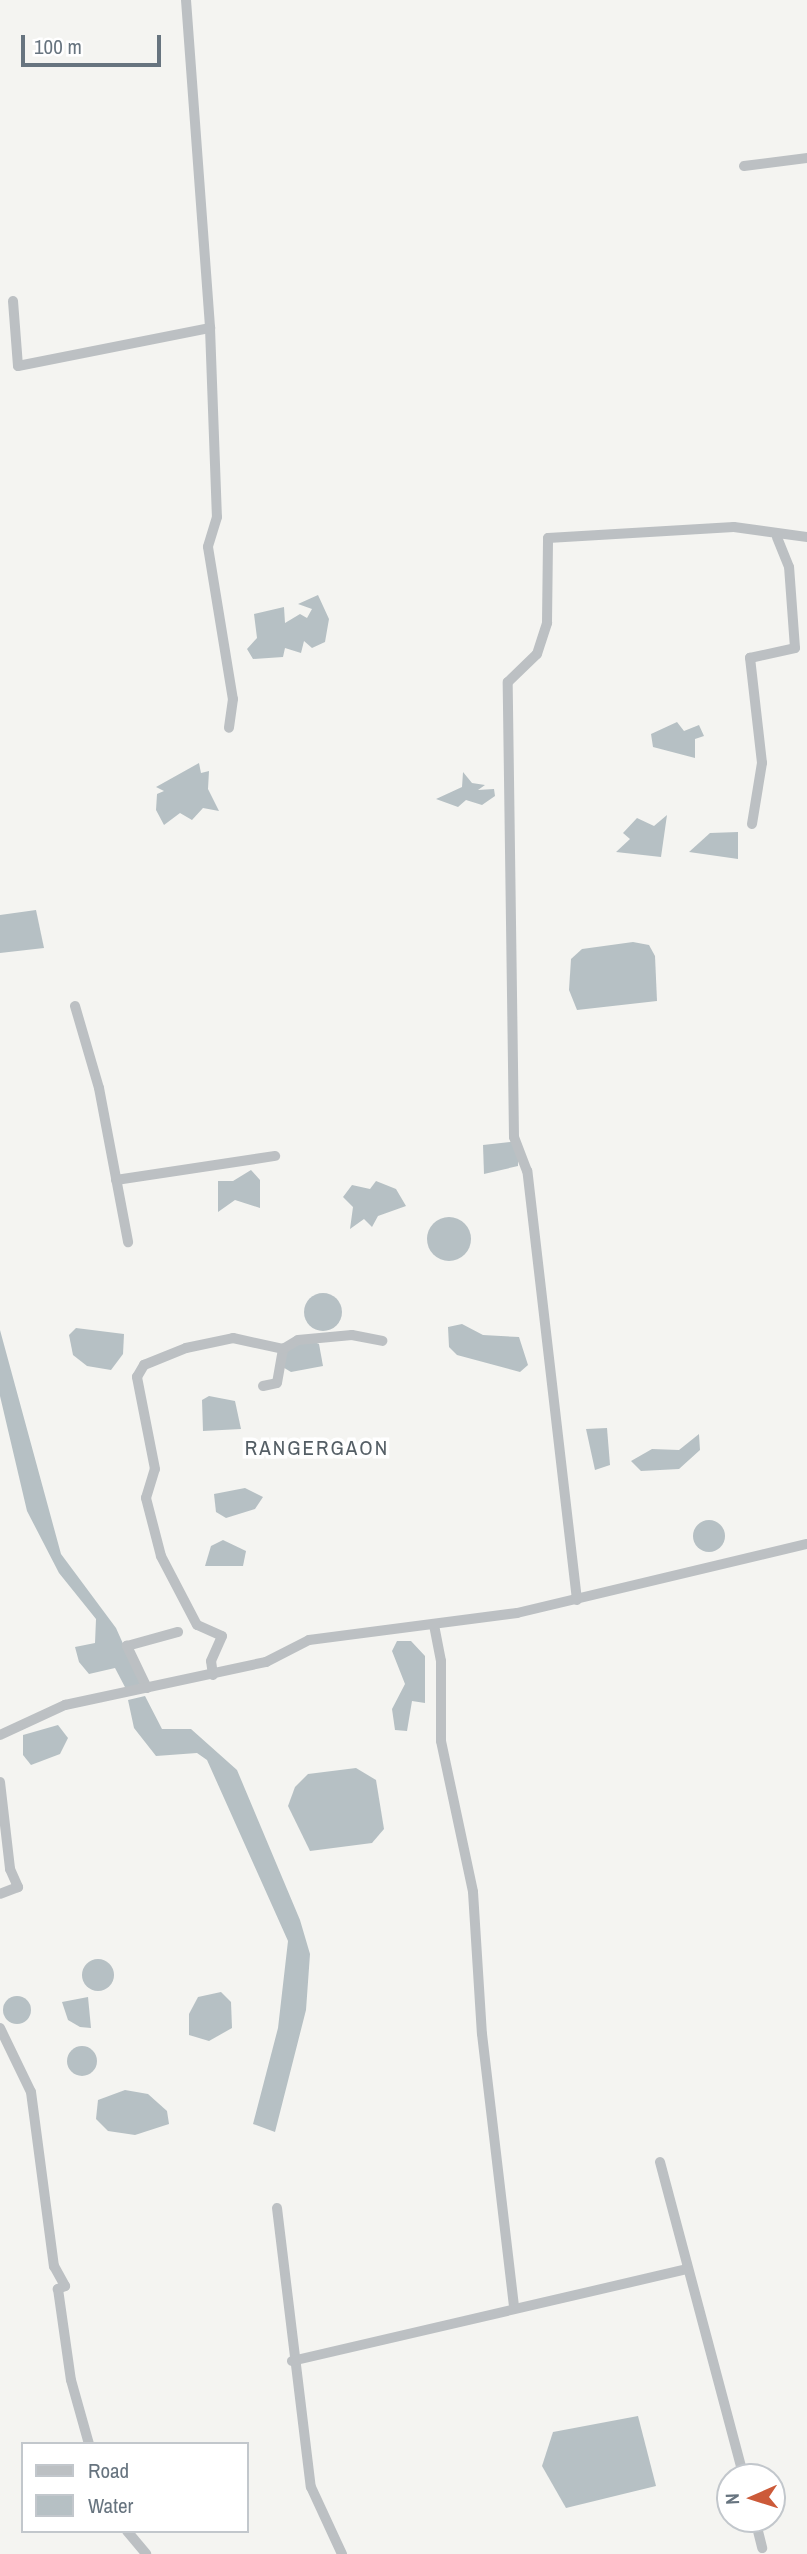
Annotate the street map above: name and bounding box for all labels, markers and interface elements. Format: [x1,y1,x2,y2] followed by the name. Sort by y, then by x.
[24,21,164,65] scale bar
[34,32,82,61] text: 100 m
[246,1435,388,1461] district label: RANGERGAON
[21,2442,248,2533] legend
[88,2456,129,2485] text: Road
[716,2463,786,2533] north arrow
[88,2491,133,2520] text: Water
[719,2493,745,2505] text: N

